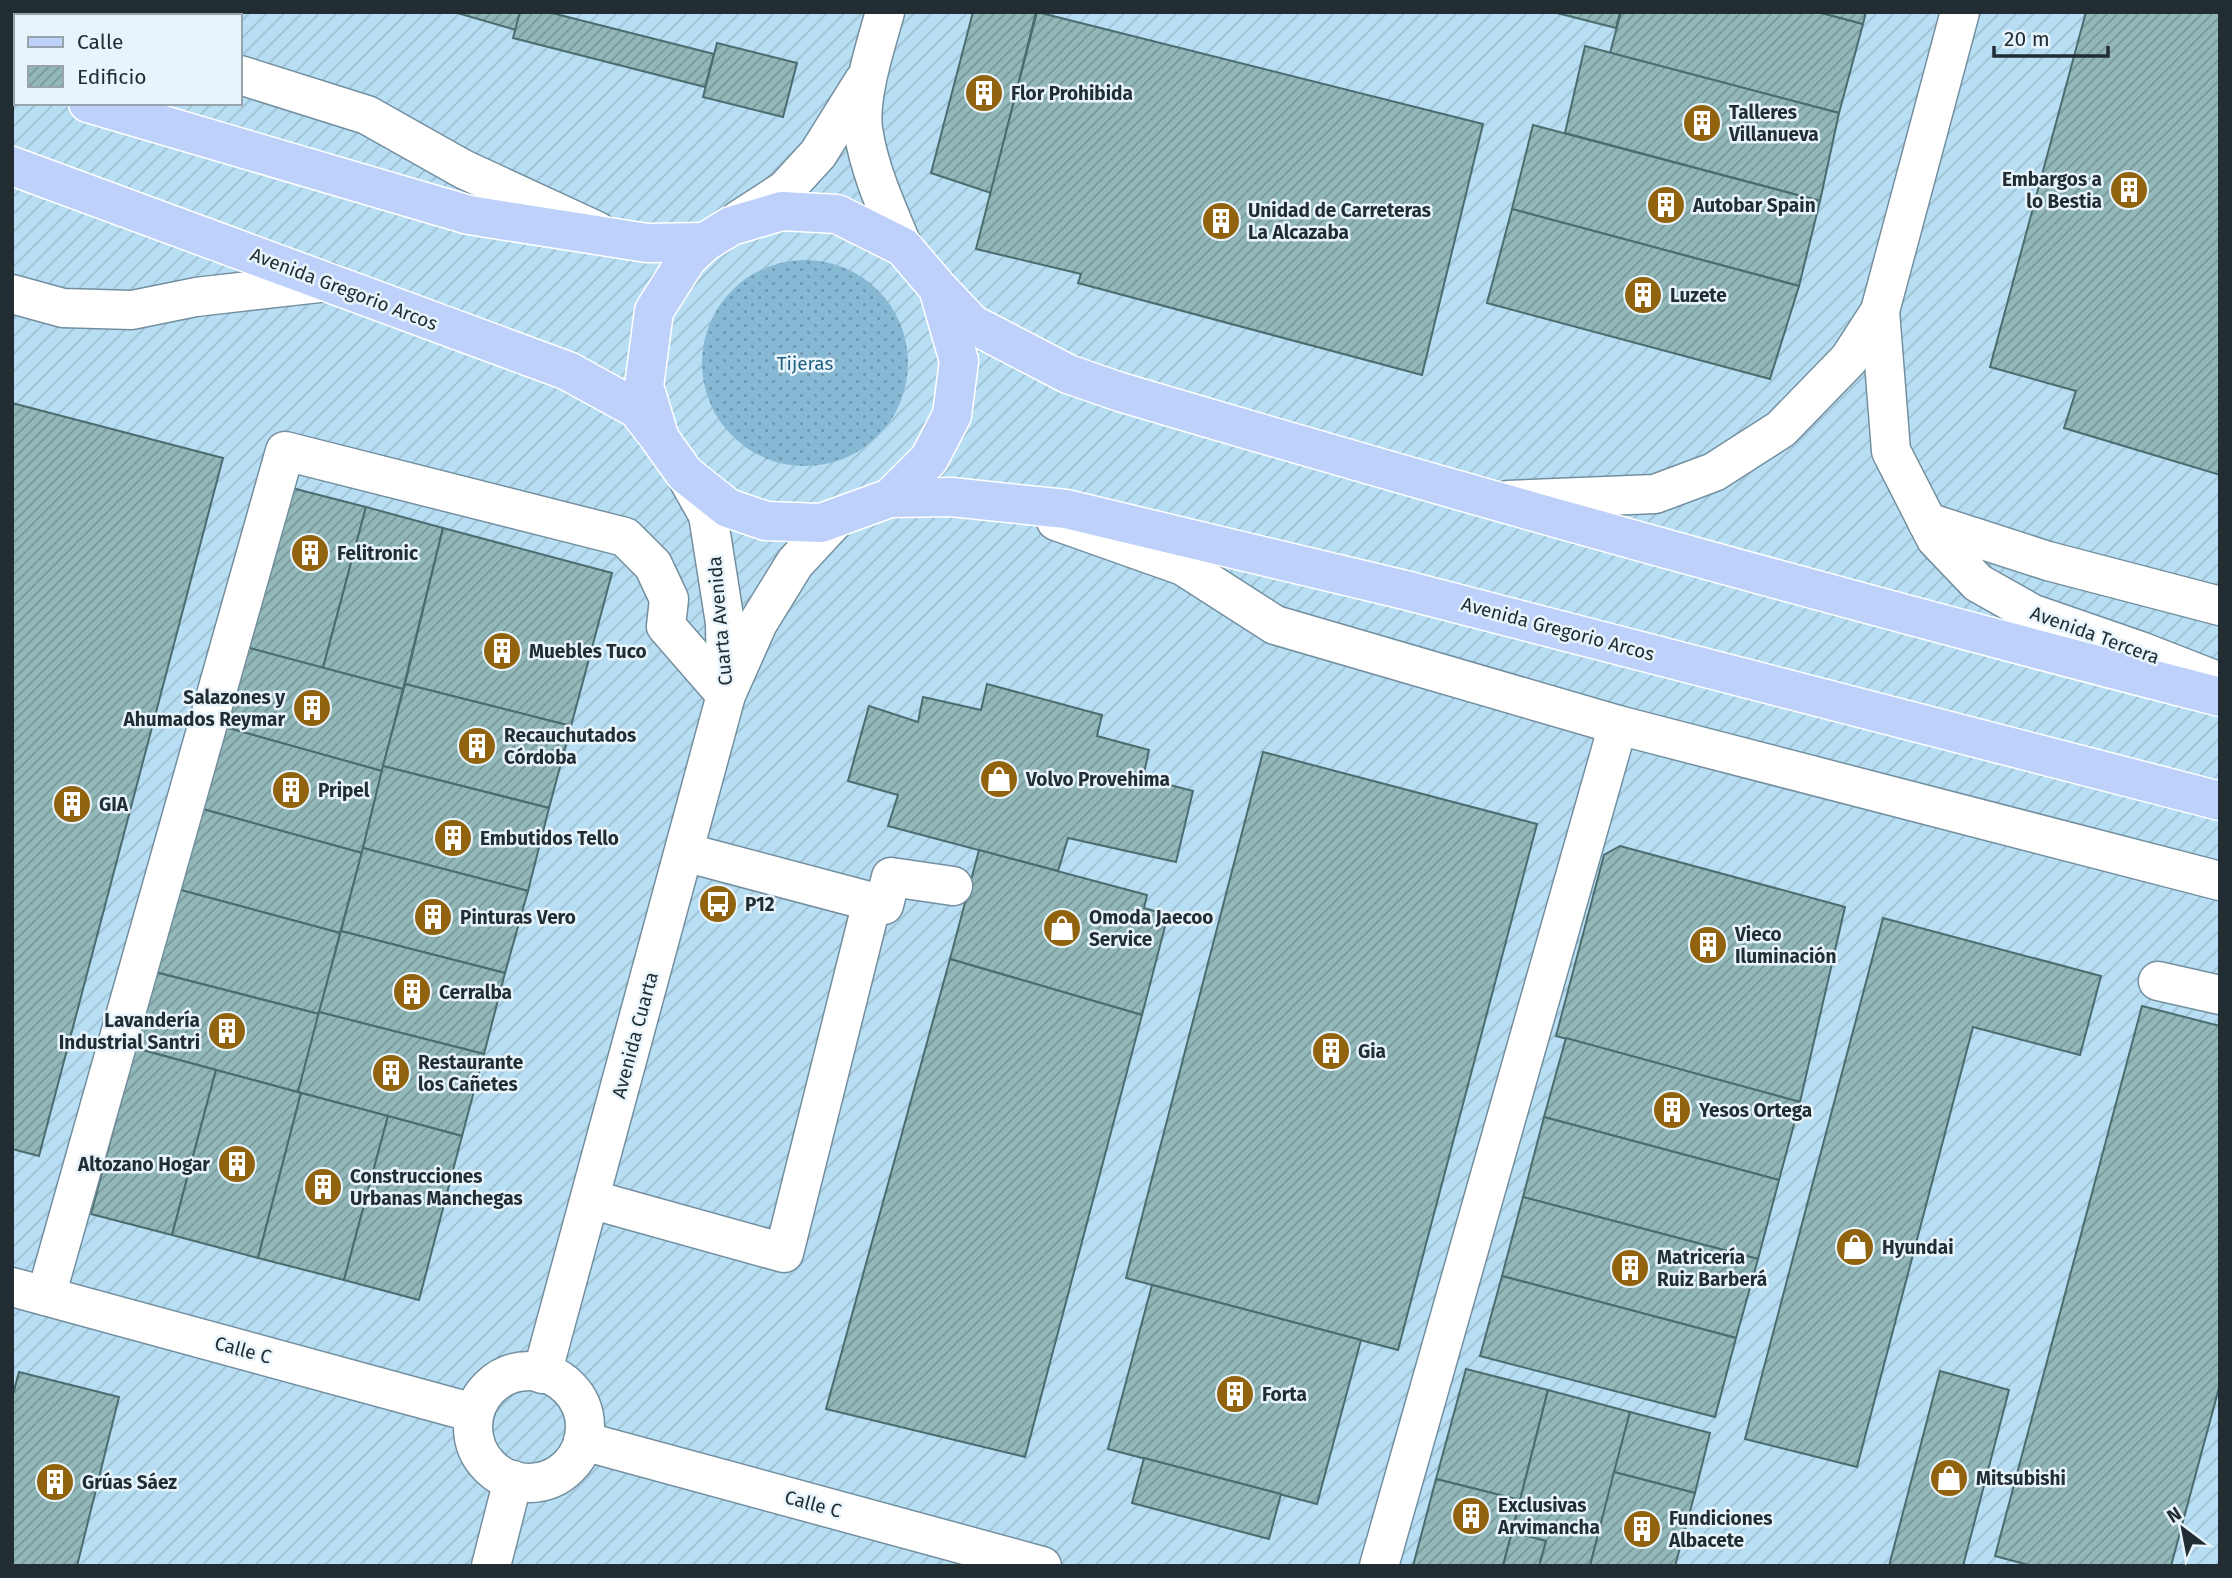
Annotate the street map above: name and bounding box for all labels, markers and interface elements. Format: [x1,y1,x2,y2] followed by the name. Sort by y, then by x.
[14,14,242,105] legend
[1994,14,2108,58] scale bar
[2004,26,2050,52] text: 20 m
[77,29,123,55] text: Calle
[77,64,147,90] text: Edificio
[963,72,1005,114] building icon: Flor Prohibida
[1011,82,1133,105] place label: Flor Prohibida
[1728,101,1819,146] place label: Talleres Villanueva
[1681,102,1723,144] building icon: Talleres Villanueva
[2002,168,2102,213] place label: Embargos a lo Bestia
[2108,169,2150,211] building icon: Embargos a lo Bestia
[1645,184,1687,226] building icon: Autobar Spain
[1692,194,1816,217] place label: Autobar Spain
[1248,199,1431,244] place label: Unidad de Carreteras La Alcazaba
[1200,200,1242,242] building icon: Unidad de Carreteras La Alcazaba
[247,243,441,335] street label: Avenida Gregorio Arcos
[1622,274,1664,316] building icon: Luzete
[1670,284,1727,307] place label: Luzete
[777,352,833,375] park label: Tijeras
[289,532,331,574] building icon: Felitronic
[337,542,418,565] place label: Felitronic
[703,555,737,687] street label: Cuarta Avenida
[1459,592,1657,666] street label: Avenida Gregorio Arcos
[2027,601,2163,669] street label: Avenida Tercera
[481,630,523,672] building icon: Muebles Tuco
[529,640,647,663] place label: Muebles Tuco
[123,686,285,731] place label: Salazones y Ahumados Reymar
[291,687,333,729] building icon: Salazones y Ahumados Reymar
[504,724,636,769] place label: Recauchutados Córdoba
[456,725,498,767] building icon: Recauchutados Córdoba
[978,758,1020,800] shop icon: Volvo Provehima
[1025,768,1170,791] place label: Volvo Provehima
[270,769,312,811] building icon: Pripel
[318,779,370,802] place label: Pripel
[51,783,93,825] building icon: GIA
[99,793,129,816] place label: GIA
[432,817,474,859] building icon: Embutidos Tello
[480,827,619,850] place label: Embutidos Tello
[697,883,739,925] bus stop icon: P12
[745,893,775,916] place label: P12
[412,896,454,938] building icon: Pinturas Vero
[460,906,576,929] place label: Pinturas Vero
[1089,906,1213,951] place label: Omoda Jaecoo Service
[1041,907,1083,949] shop icon: Omoda Jaecoo Service
[1734,923,1836,968] place label: Vieco Iluminación
[1687,924,1729,966] building icon: Vieco Iluminación
[607,969,663,1101] street label: Avenida Cuarta
[391,971,433,1013] building icon: Cerralba
[439,981,512,1004] place label: Cerralba
[59,1009,200,1054] place label: Lavandería Industrial Santri
[206,1010,248,1052] building icon: Lavandería Industrial Santri
[1310,1030,1352,1072] building icon: Gia
[1358,1040,1386,1063] place label: Gia
[418,1051,523,1096] place label: Restaurante los Cañetes
[370,1052,412,1094] building icon: Restaurante los Cañetes
[1651,1089,1693,1131] building icon: Yesos Ortega
[1698,1099,1812,1122] place label: Yesos Ortega
[216,1143,258,1185] building icon: Altozano Hogar
[77,1153,210,1176] place label: Altozano Hogar
[350,1165,523,1210] place label: Construcciones Urbanas Manchegas
[302,1166,344,1208] building icon: Construcciones Urbanas Manchegas
[1834,1226,1876,1268] shop icon: Hyundai
[1882,1236,1954,1259] place label: Hyundai
[1657,1246,1767,1291] place label: Matricería Ruiz Barberá
[1609,1247,1651,1289] building icon: Matricería Ruiz Barberá
[212,1331,274,1369] street label: Calle C
[1214,1373,1256,1415] building icon: Forta
[1262,1383,1307,1406] place label: Forta
[1928,1457,1970,1499] shop icon: Mitsubishi
[34,1461,76,1503] building icon: Grúas Sáez
[1976,1467,2066,1490] place label: Mitsubishi
[82,1471,177,1494] place label: Grúas Sáez
[782,1485,844,1523] street label: Calle C
[1497,1494,1600,1539] place label: Exclusivas Arvimancha
[2148,1494,2218,1564] north arrow
[1450,1495,1492,1537] building icon: Exclusivas Arvimancha
[2163,1502,2186,1528] text: N
[1668,1507,1772,1552] place label: Fundiciones Albacete
[1621,1508,1663,1550] building icon: Fundiciones Albacete

